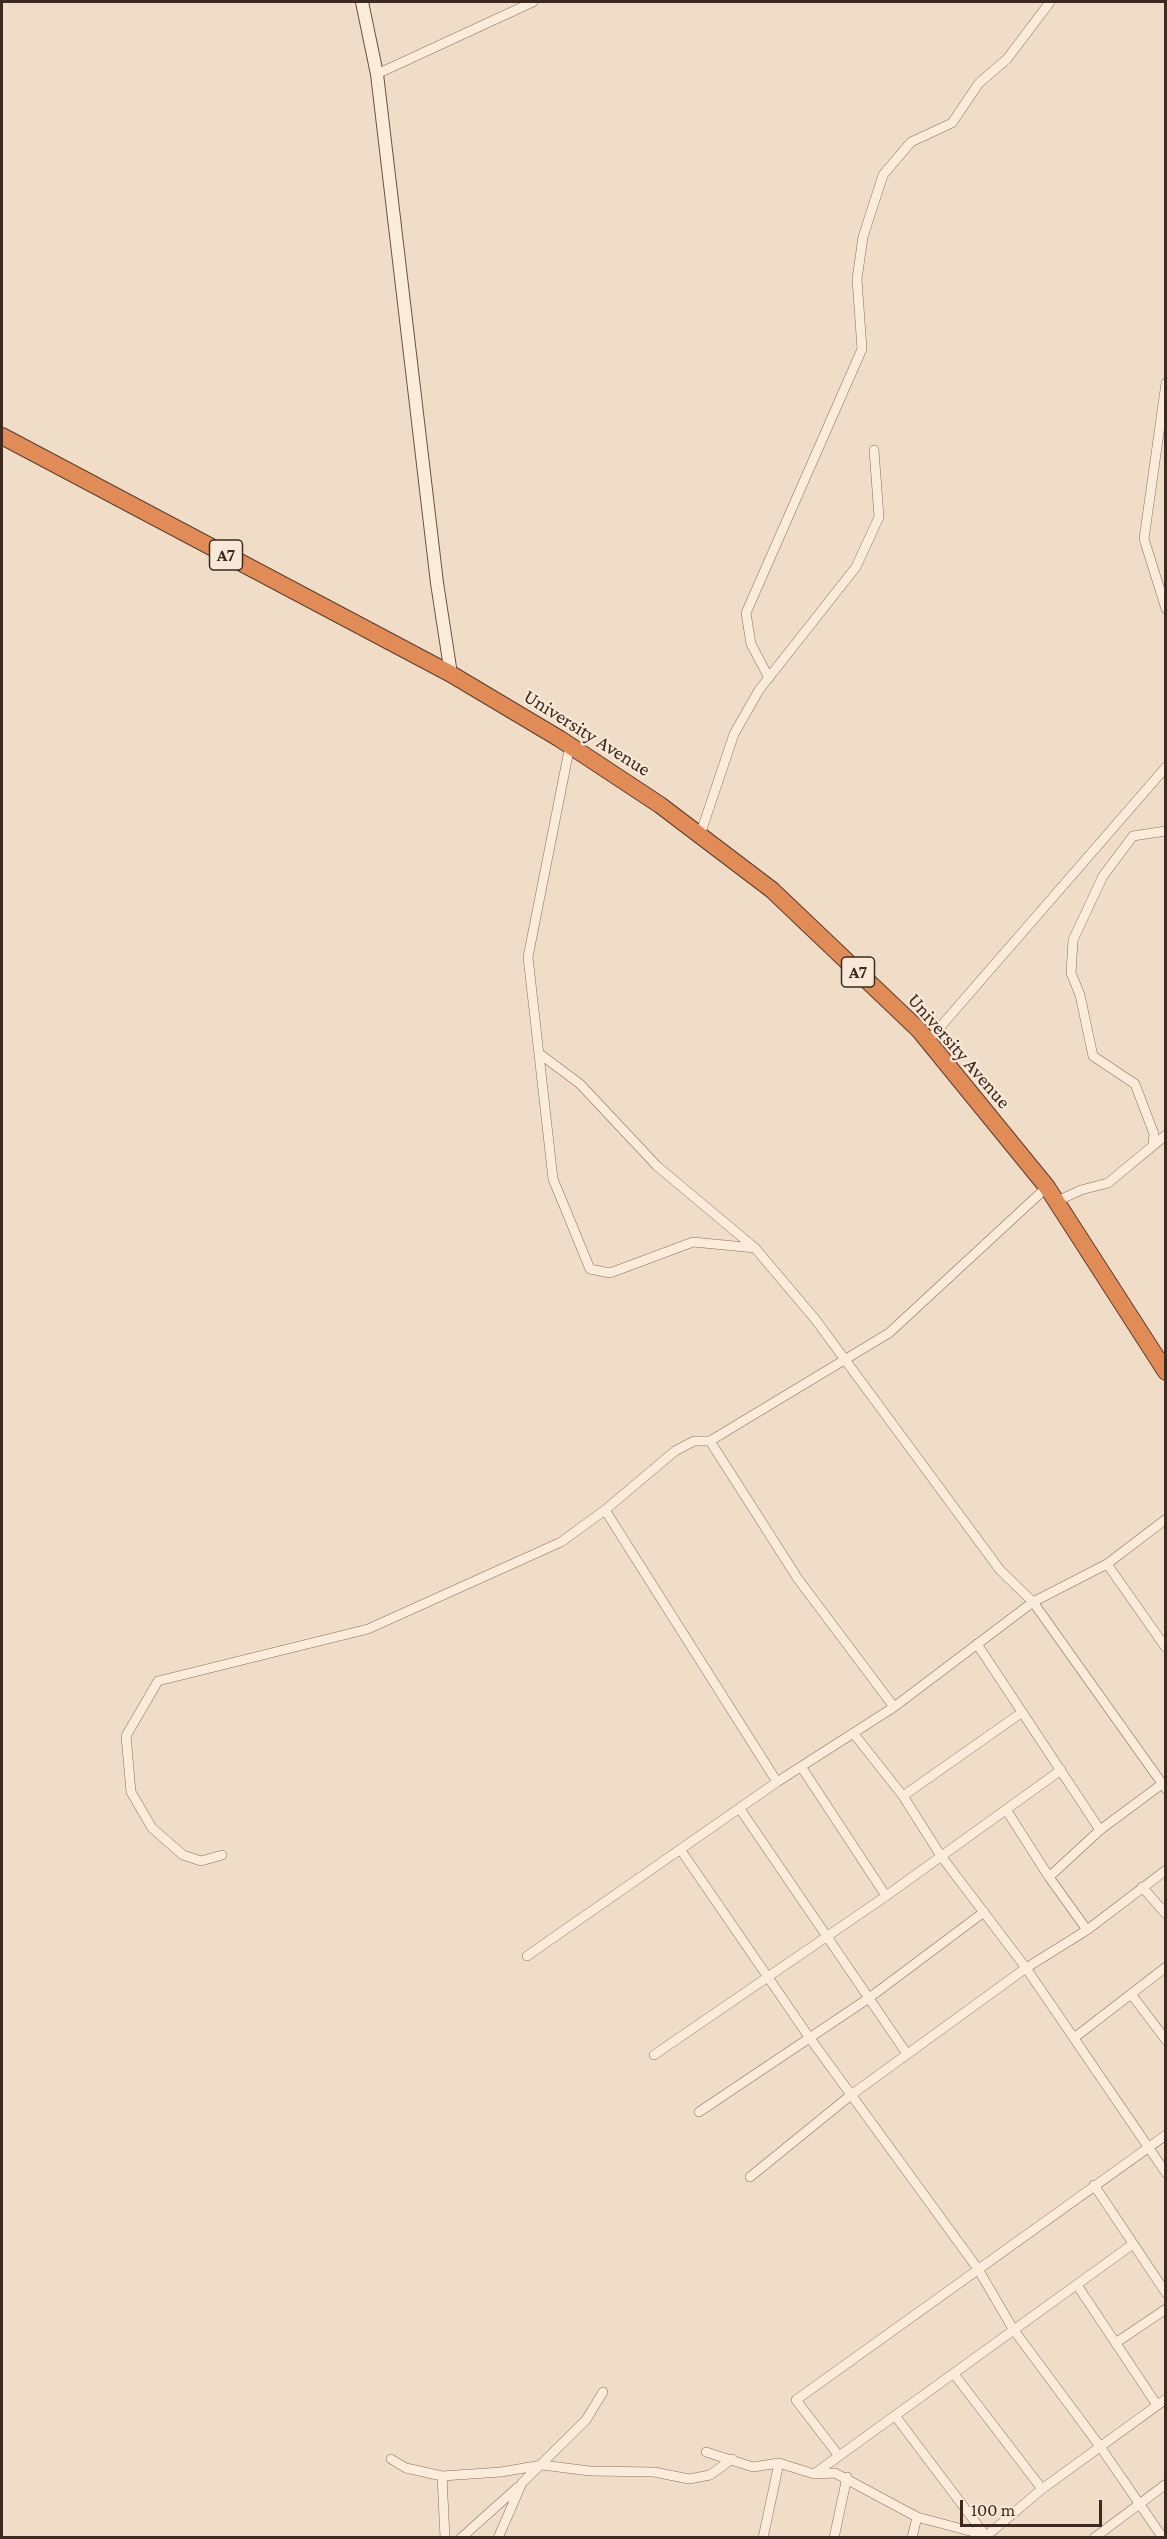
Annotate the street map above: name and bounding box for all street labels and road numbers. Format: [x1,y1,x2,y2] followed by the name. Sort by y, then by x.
[210,540,242,570] road number: A7
[519,684,655,782] street label: University Avenue
[842,957,874,987] road number: A7
[902,988,1016,1114] street label: University Avenue

